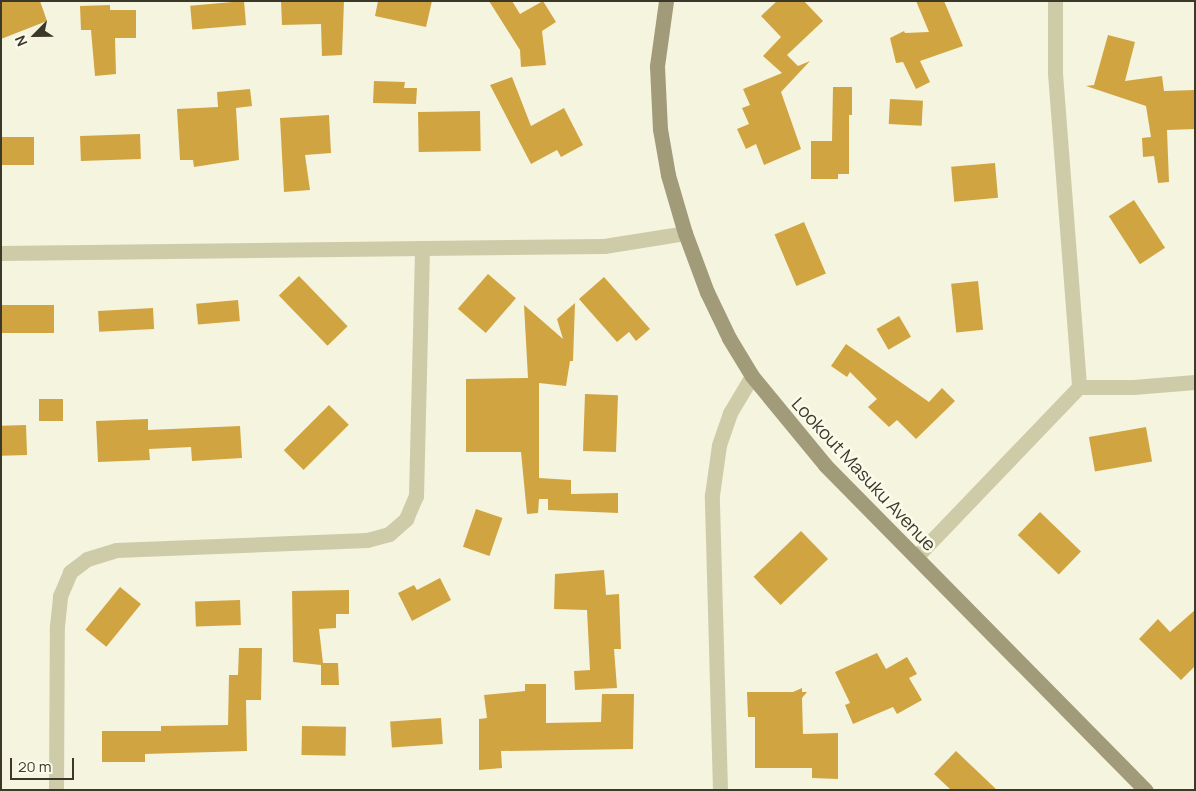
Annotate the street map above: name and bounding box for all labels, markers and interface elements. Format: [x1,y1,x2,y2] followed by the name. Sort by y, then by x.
[10,10,60,60] north arrow
[10,33,31,49] text: N
[787,393,941,555] street label: Lookout Masuku Avenue
[12,748,76,780] scale bar
[18,756,51,777] text: 20 m

